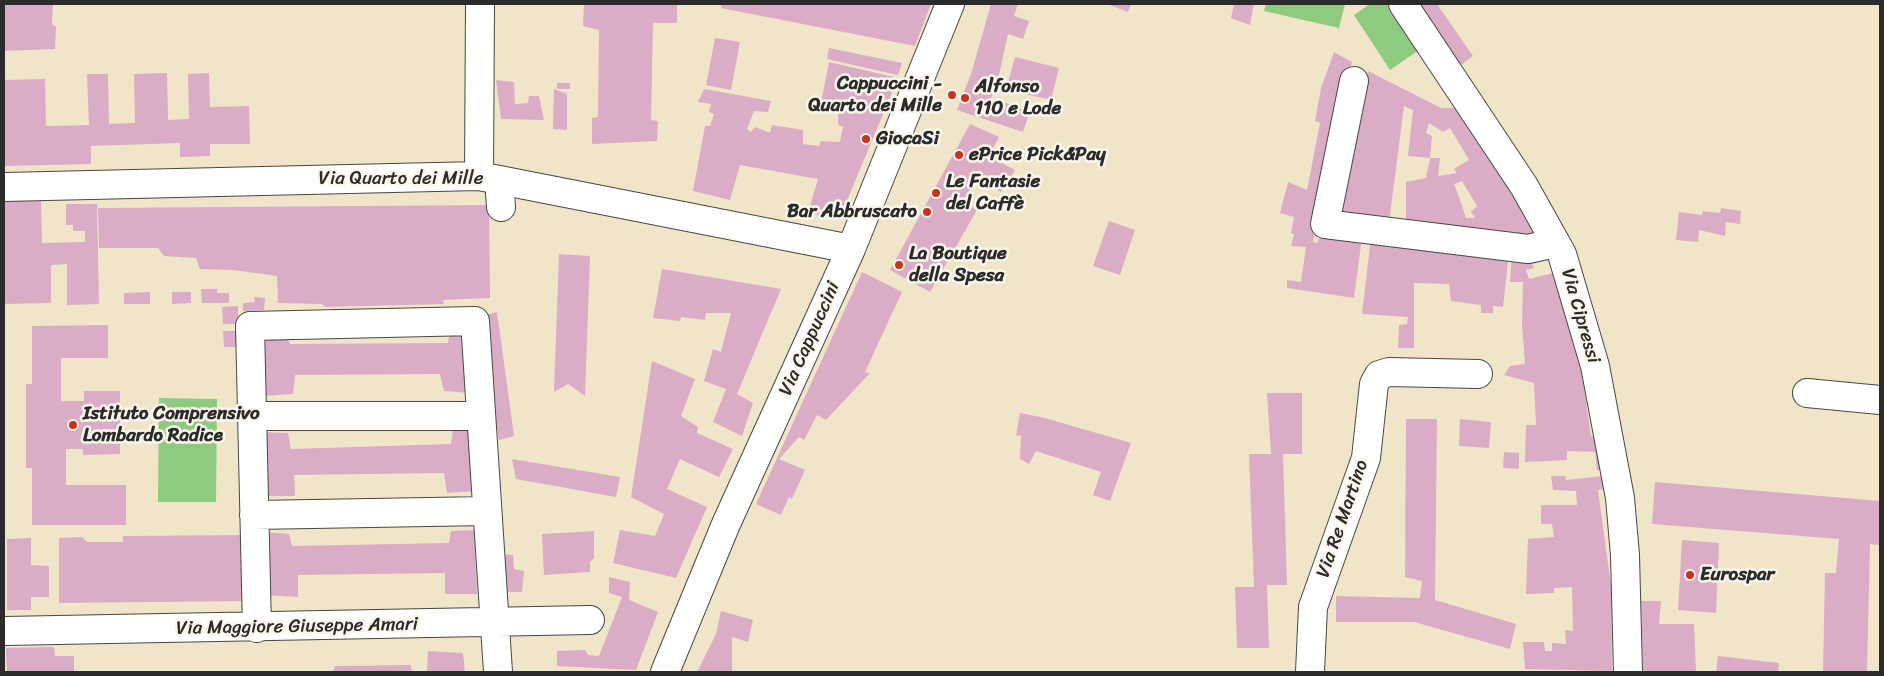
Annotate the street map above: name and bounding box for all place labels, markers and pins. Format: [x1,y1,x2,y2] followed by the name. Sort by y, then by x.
[808,73,942,117] place label: Cappuccini - Quarto dei Mille
[975,76,1061,120] place label: Alfonso 110 e Lode
[946,89,958,101] marker: Cappuccini - Quarto dei Mille
[959,92,971,104] marker: Alfonso 110 e Lode
[876,128,939,150] place label: GiocaSi
[860,133,872,145] marker: GiocaSi
[969,144,1106,166] place label: ePrice Pick&Pay
[953,149,965,161] marker: ePrice Pick&Pay
[946,171,1040,215] place label: Le Fantasie del Caffè
[930,187,942,199] marker: Le Fantasie del Caffè
[787,201,917,223] place label: Bar Abbruscato
[921,206,933,218] marker: Bar Abbruscato
[909,243,1007,287] place label: La Boutique della Spesa
[893,259,905,271] marker: La Boutique della Spesa
[83,403,260,447] place label: Istituto Comprensivo Lombardo Radice
[67,419,79,431] marker: Istituto Comprensivo Lombardo Radice
[1700,564,1774,586] place label: Eurospar
[1684,569,1696,581] marker: Eurospar

